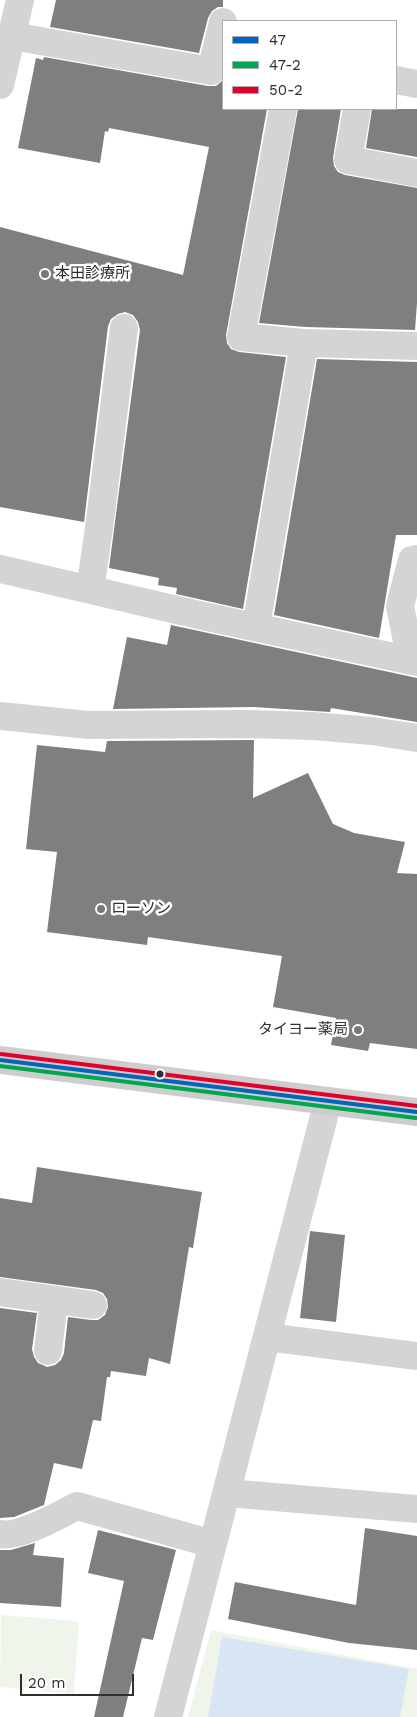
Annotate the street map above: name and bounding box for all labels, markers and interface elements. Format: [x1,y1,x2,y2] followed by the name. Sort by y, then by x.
[222,20,397,110] legend
[269,31,286,49] text: 47
[269,56,301,74] text: 47-2
[269,81,303,99] text: 50-2
[55,265,130,283] place label: 本田診療所
[39,268,51,280] marker: 本田診療所
[111,900,171,918] place label: ローソン
[95,903,107,915] marker: ローソン
[258,1021,348,1039] place label: タイヨー薬局
[352,1024,364,1036] marker: タイヨー薬局
[155,1069,165,1079] unlabelled marker
[22,1664,136,1696] scale bar
[28,1674,66,1692] text: 20 m

